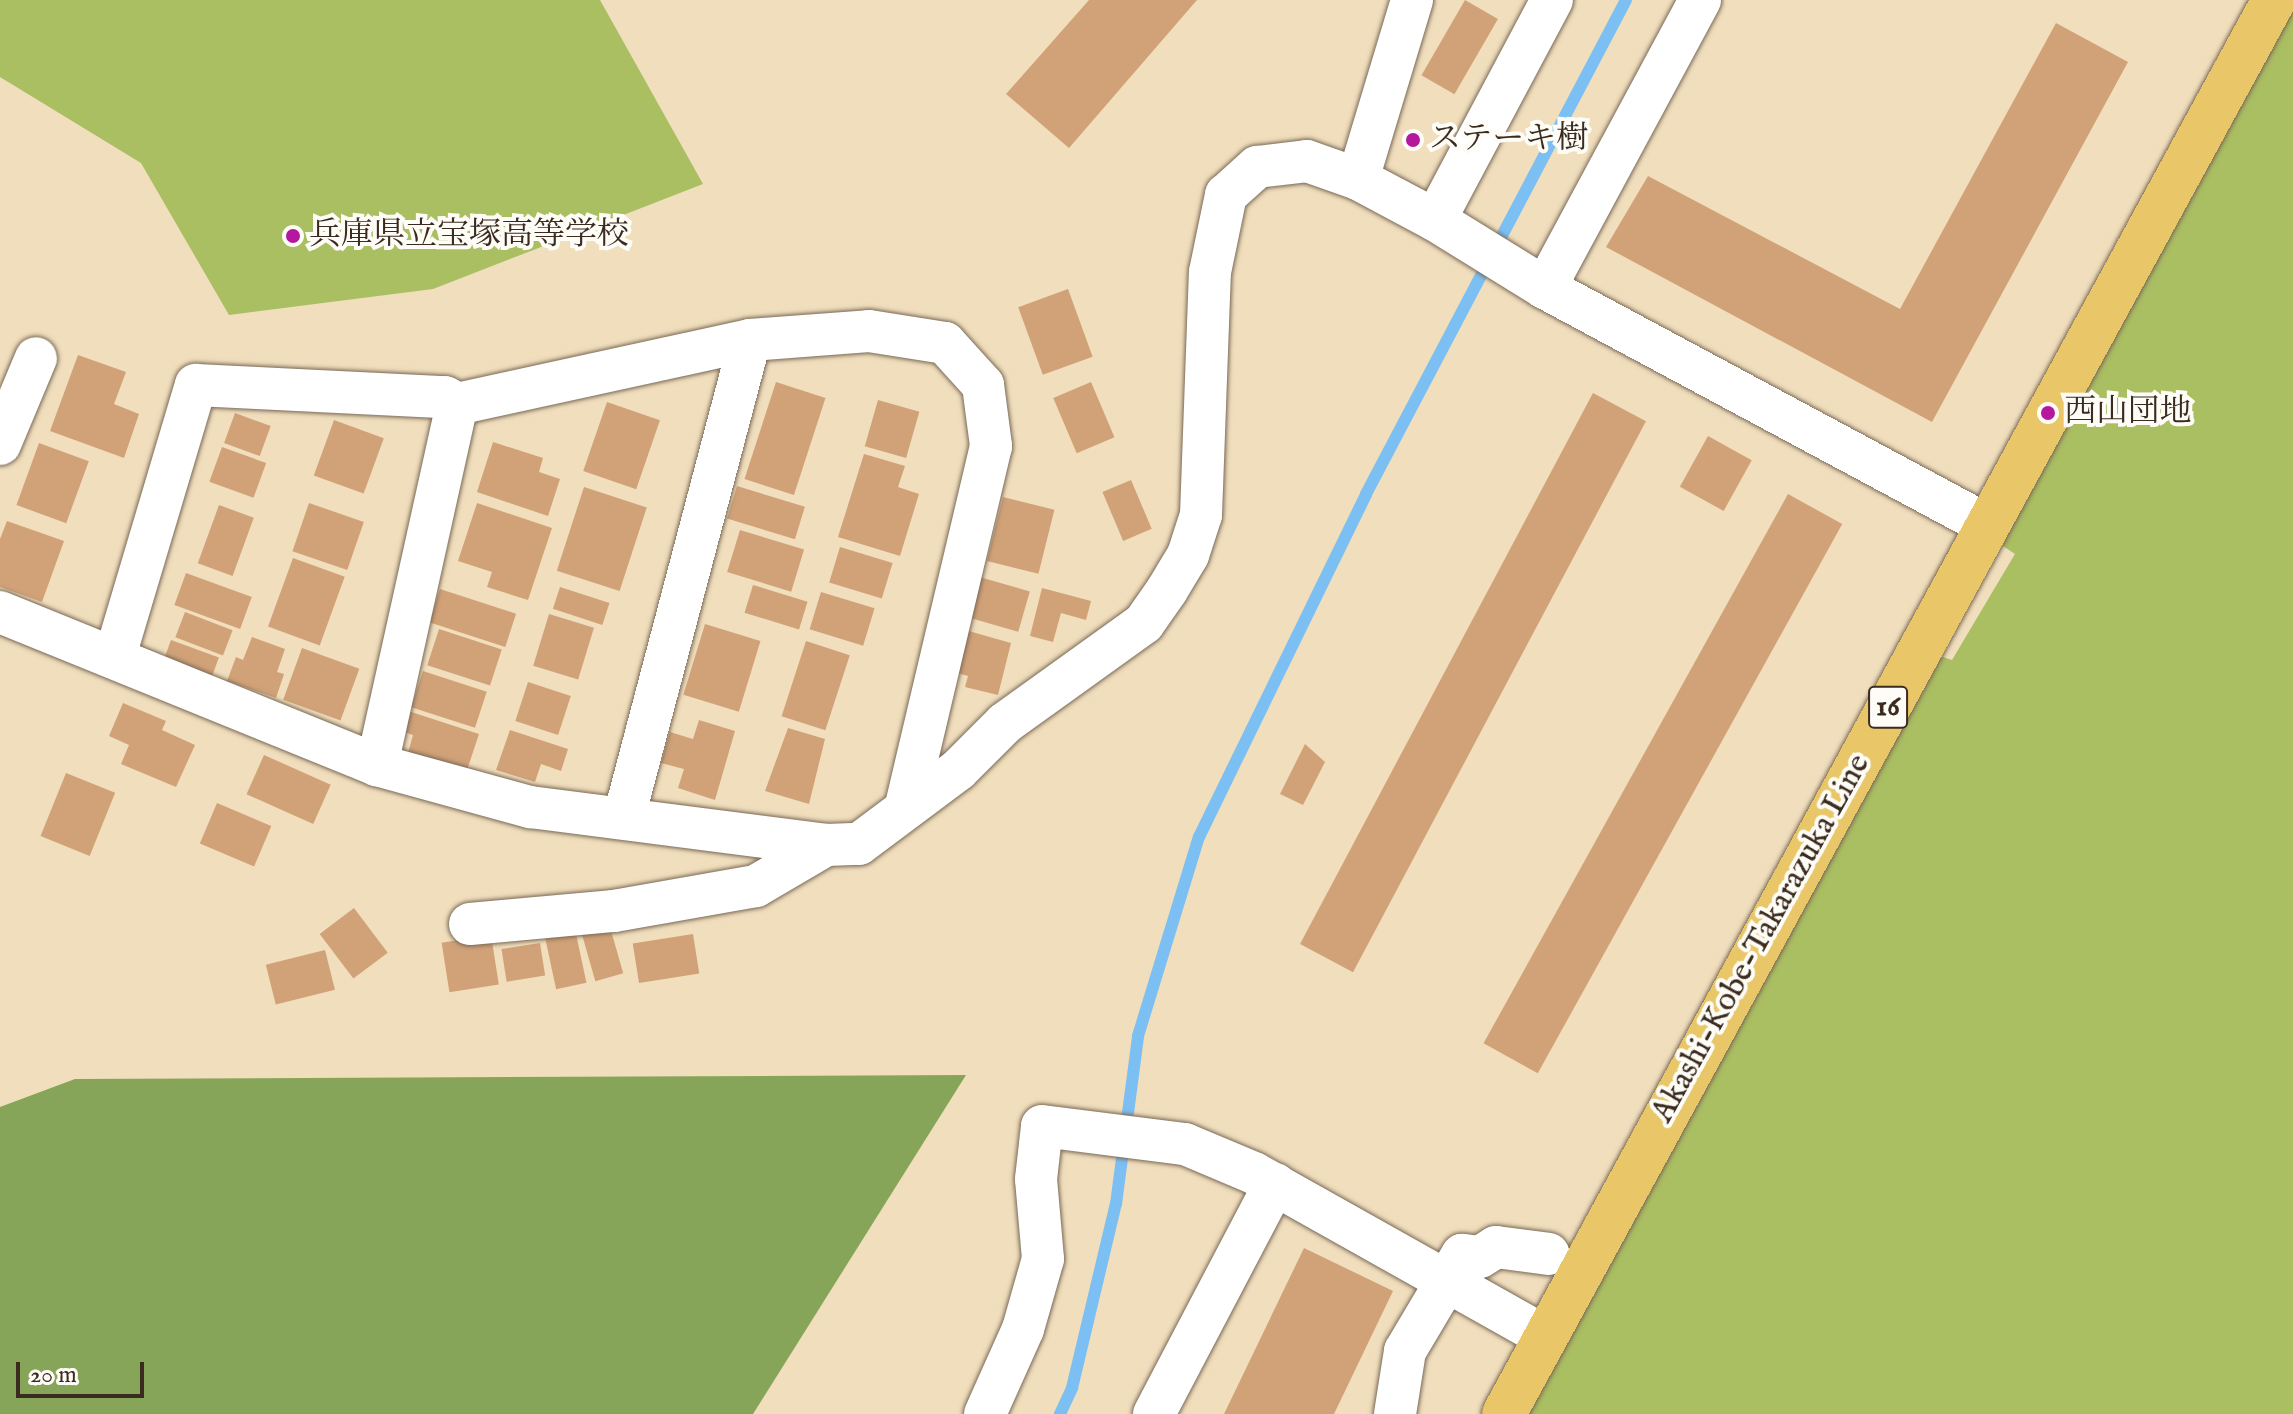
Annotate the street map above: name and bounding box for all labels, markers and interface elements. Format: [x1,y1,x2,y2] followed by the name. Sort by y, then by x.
[1429,121,1589,159] place label: ステーキ樹
[1404,131,1422,149] marker: ステーキ樹
[309,217,629,255] place label: 兵庫県立宝塚高等学校
[284,227,302,245] marker: 兵庫県立宝塚高等学校
[2064,394,2192,432] place label: 西山団地
[2039,404,2057,422] marker: 西山団地
[1868,681,1908,733] road number: 16
[1645,748,1879,1130] street label: Akashi-Kobe-Takarazuka Line
[20,1346,148,1396] scale bar
[30,1360,77,1391] text: 20 m

